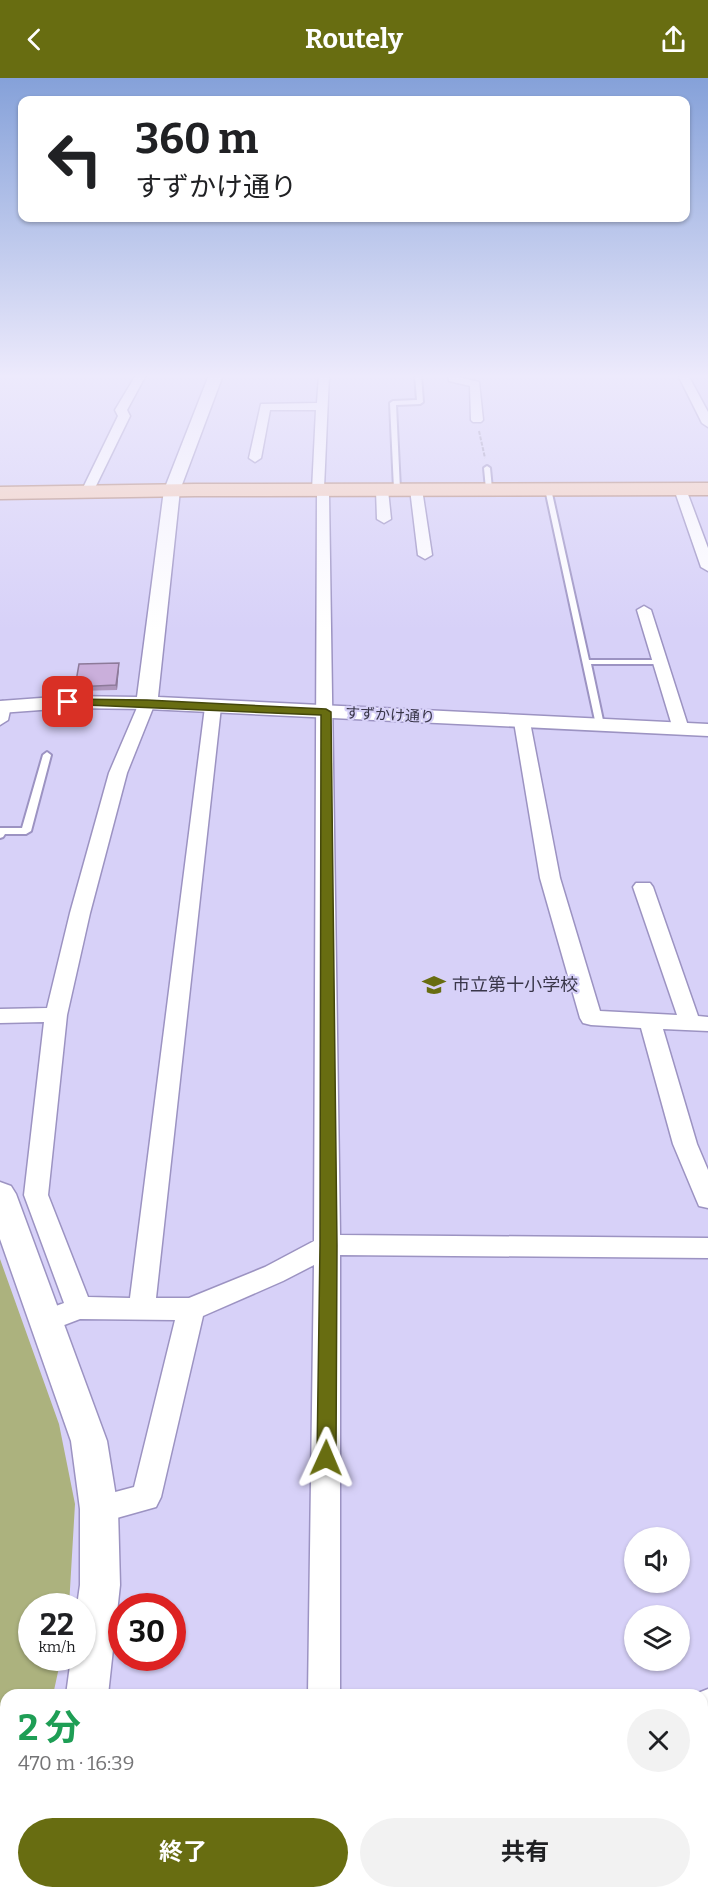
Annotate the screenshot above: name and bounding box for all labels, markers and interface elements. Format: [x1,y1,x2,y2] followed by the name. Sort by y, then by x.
[18,23,51,56] icon: back
[305,23,403,55] text: Routely
[657,23,690,56] icon: share
[135,114,258,164] text: 360 m
[36,120,114,198] icon: left
[135,171,297,203] text: すずかけ通り
[42,676,93,727] pin
[51,685,84,718] icon: arrive
[345,704,435,726] street label: すずかけ通り
[421,972,447,998] school or university icon: 市立第十小学校
[452,974,578,996] place label: 市立第十小学校
[294,1426,358,1490] position arrow
[624,1527,690,1671] map controls
[624,1527,690,1593] button: sound
[108,1593,186,1671] speed limit sign: 30
[624,1605,690,1671] button: layers
[40,1607,74,1643] text: 22
[38,1638,76,1656] text: km/h
[18,1706,81,1750] text: 2 分
[627,1709,690,1772] button: close
[18,1751,134,1775] text: 470 m · 16:39
[18,1818,348,1887] button: 終了
[360,1818,690,1887] button: 共有

